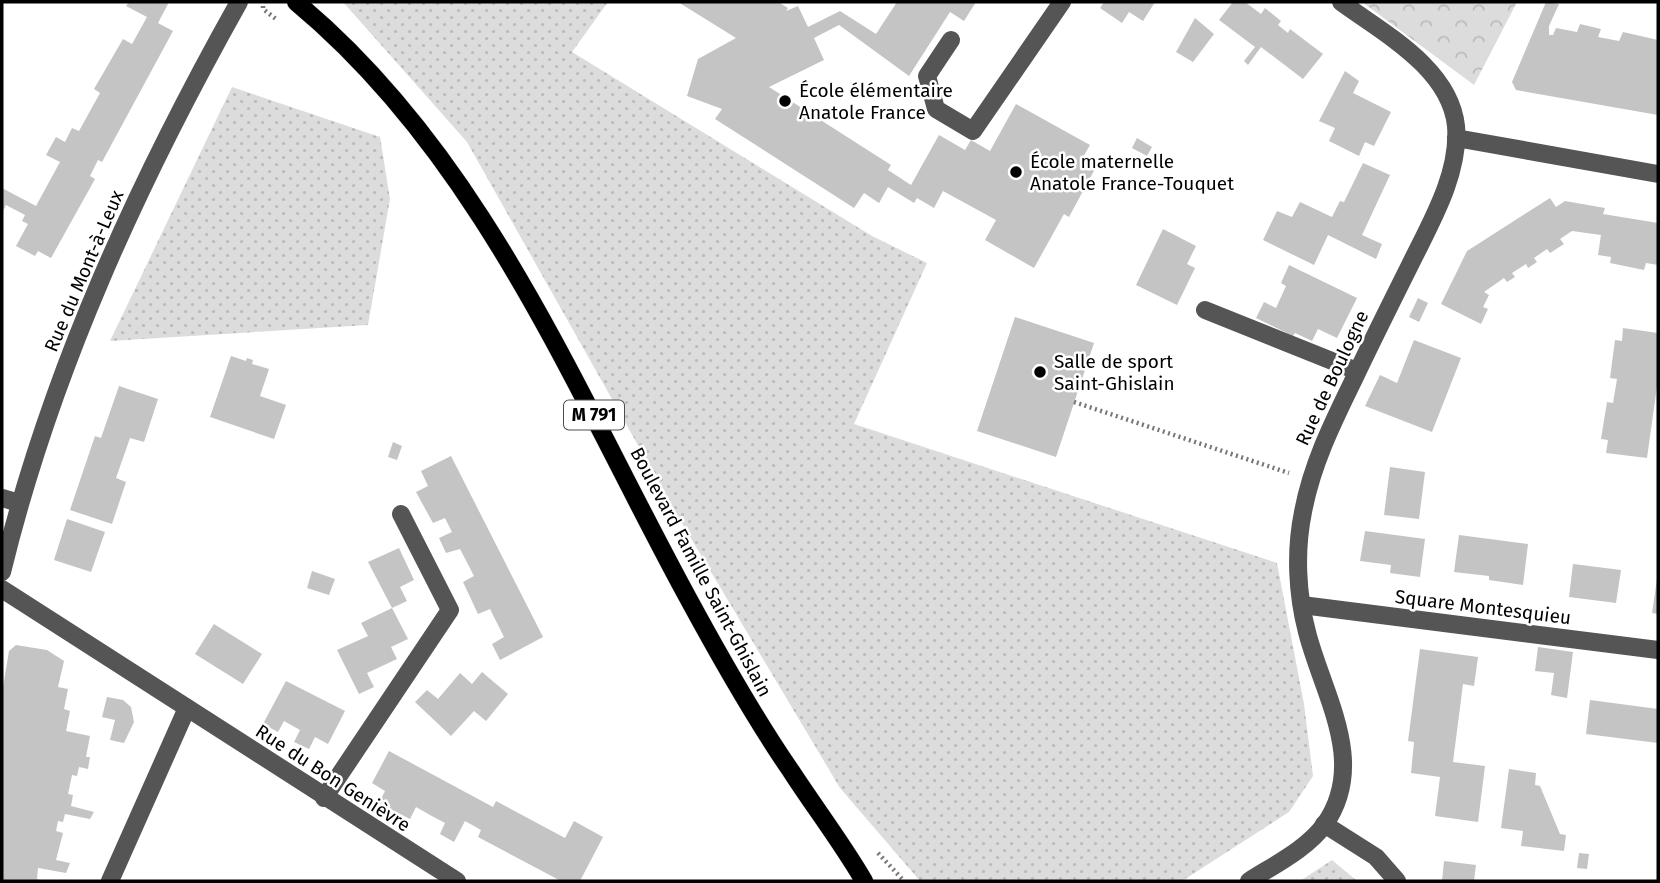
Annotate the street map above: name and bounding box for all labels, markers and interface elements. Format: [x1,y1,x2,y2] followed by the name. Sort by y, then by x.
[799,79,953,124] place label: École élémentaire Anatole France
[777,93,793,109] marker: École élémentaire Anatole France
[1030,150,1234,195] place label: École maternelle Anatole France-Touquet
[1008,164,1024,180] marker: École maternelle Anatole France-Touquet
[40,186,129,355] street label: Rue du Mont-à-Leux
[1291,307,1373,449] street label: Rue de Boulogne
[1054,350,1175,395] place label: Salle de sport Saint-Ghislain
[1032,364,1048,380] marker: Salle de sport Saint-Ghislain
[564,400,624,430] road number: M 791
[625,443,777,701] street label: Boulevard Famille Saint-Ghislain
[1394,585,1572,629] street label: Square Montesquieu
[251,719,415,837] street label: Rue du Bon Genièvre

